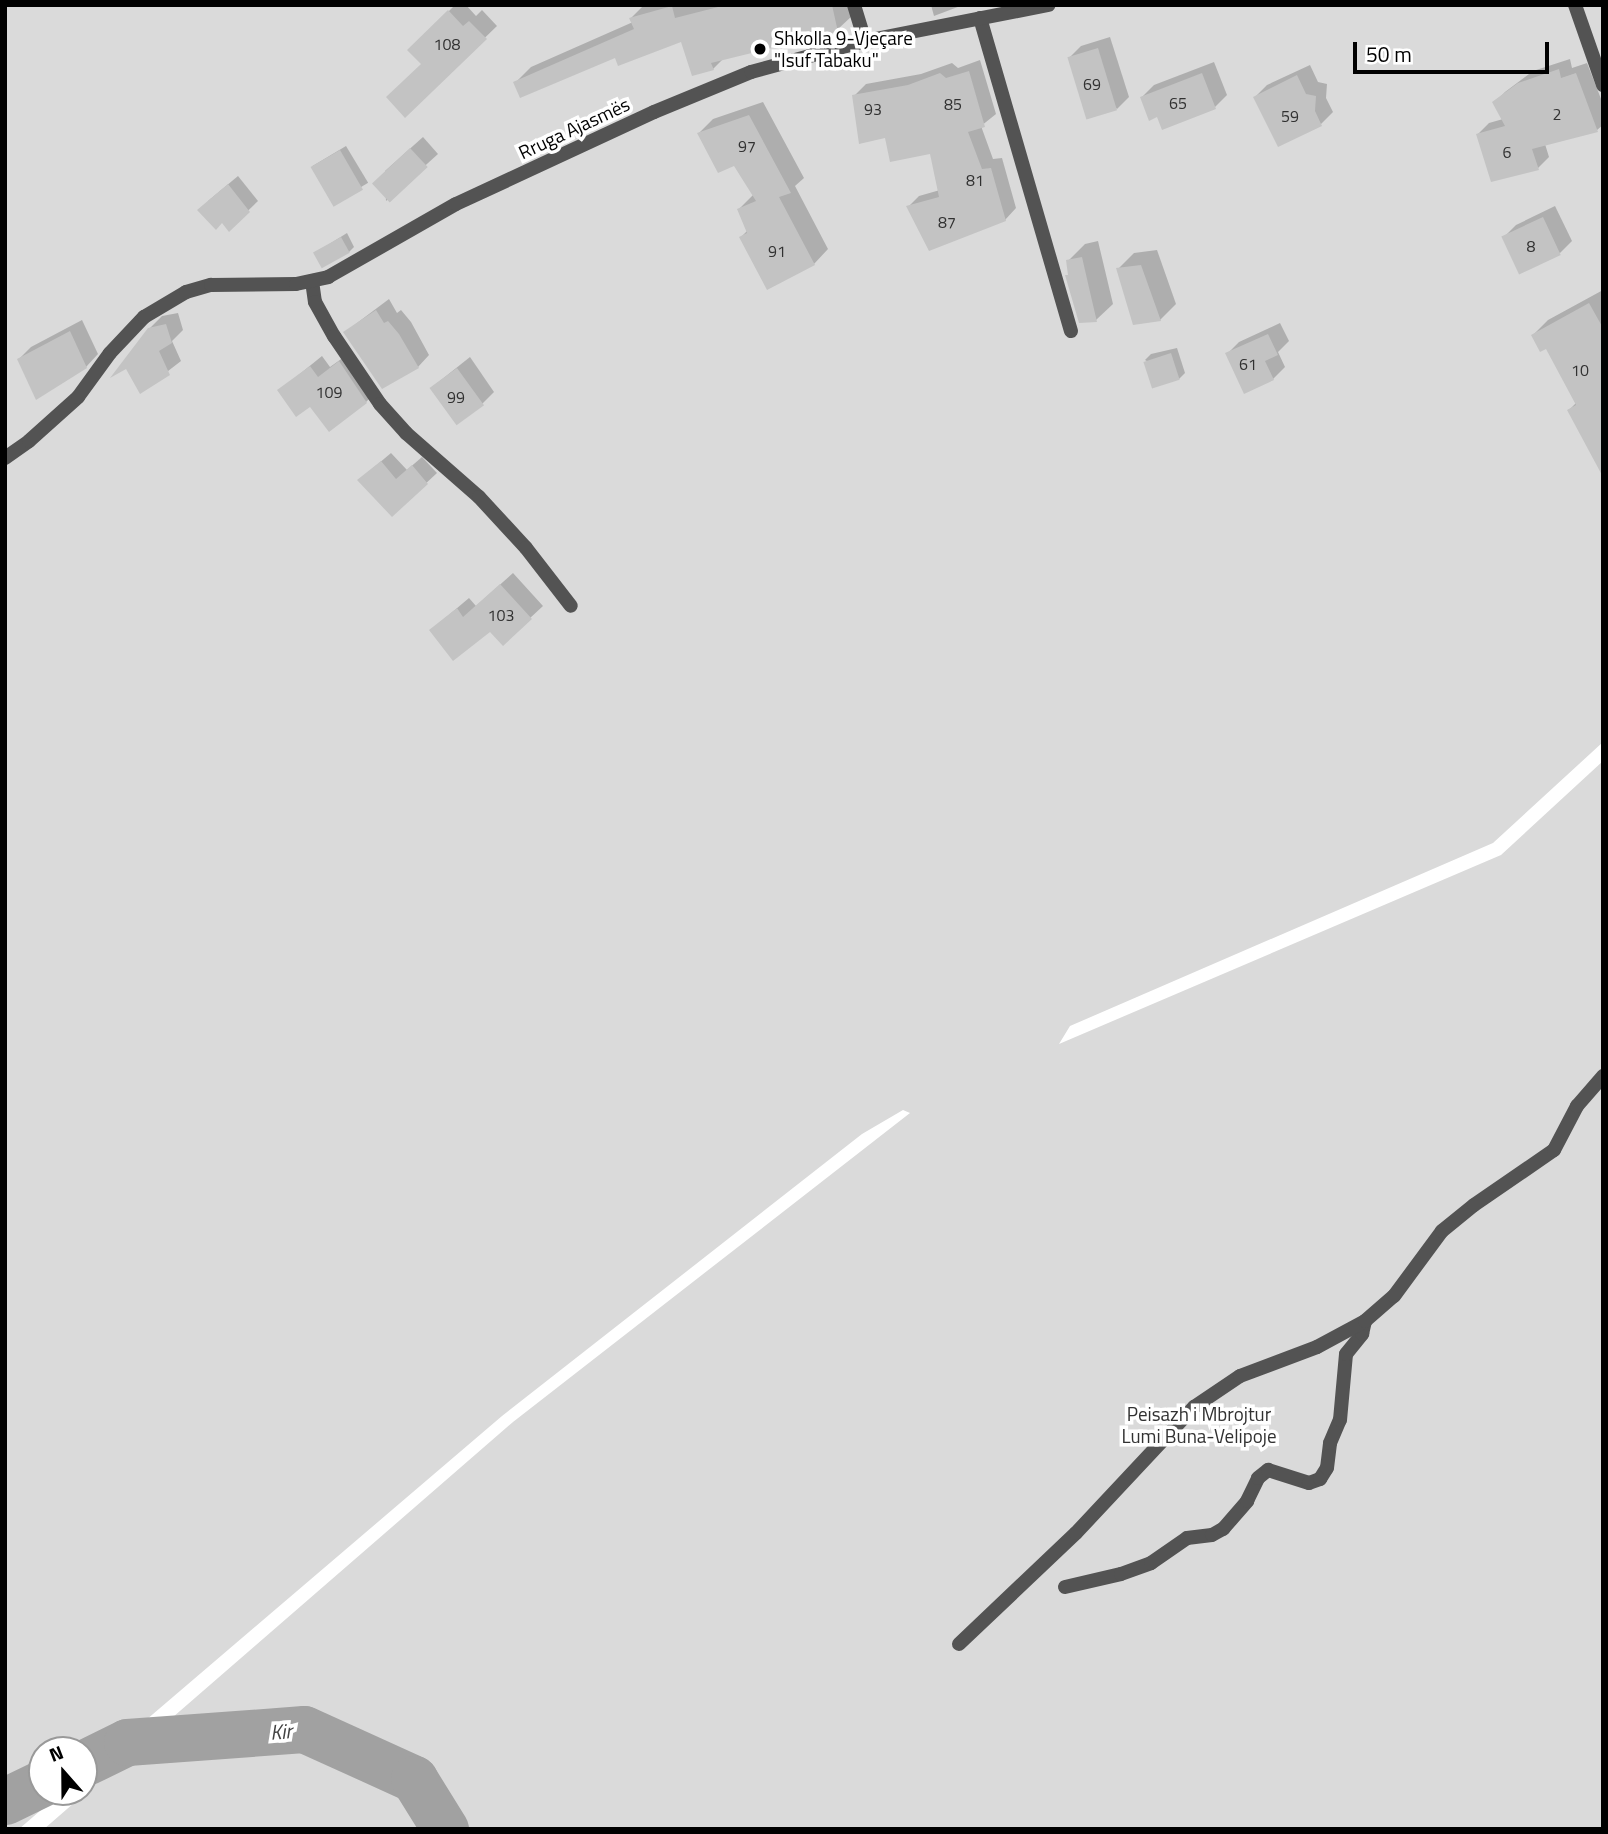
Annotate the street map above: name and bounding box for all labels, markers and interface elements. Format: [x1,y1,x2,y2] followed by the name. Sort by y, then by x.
[774,27,913,71] place label: Shkolla 9-Vjeçare "Isuf Tabaku"
[1356,28,1552,72] scale bar
[434,34,460,54] house number: 108
[1366,38,1412,70] text: 50 m
[752,41,768,57] marker: Shkolla 9-Vjeçare "Isuf Tabaku"
[1083,74,1101,94] house number: 69
[515,92,633,164] street label: Rruga Ajasmës
[1169,93,1187,113] house number: 65
[944,94,962,114] house number: 85
[864,99,882,119] house number: 93
[1553,104,1561,124] house number: 2
[1281,106,1299,126] house number: 59
[738,136,756,156] house number: 97
[1503,142,1511,162] house number: 6
[966,170,984,190] house number: 81
[938,212,956,232] house number: 87
[1527,236,1535,256] house number: 8
[768,241,786,261] house number: 91
[1239,354,1257,374] house number: 61
[1571,360,1589,380] house number: 10
[316,382,342,402] house number: 109
[447,387,465,407] house number: 99
[488,605,514,625] house number: 103
[1122,1403,1276,1447] park label: Peisazh i Mbrojtur Lumi Buna-Velipoje
[269,1718,293,1744] water label: Kir
[28,1736,98,1806] north arrow
[45,1737,67,1769] text: N

